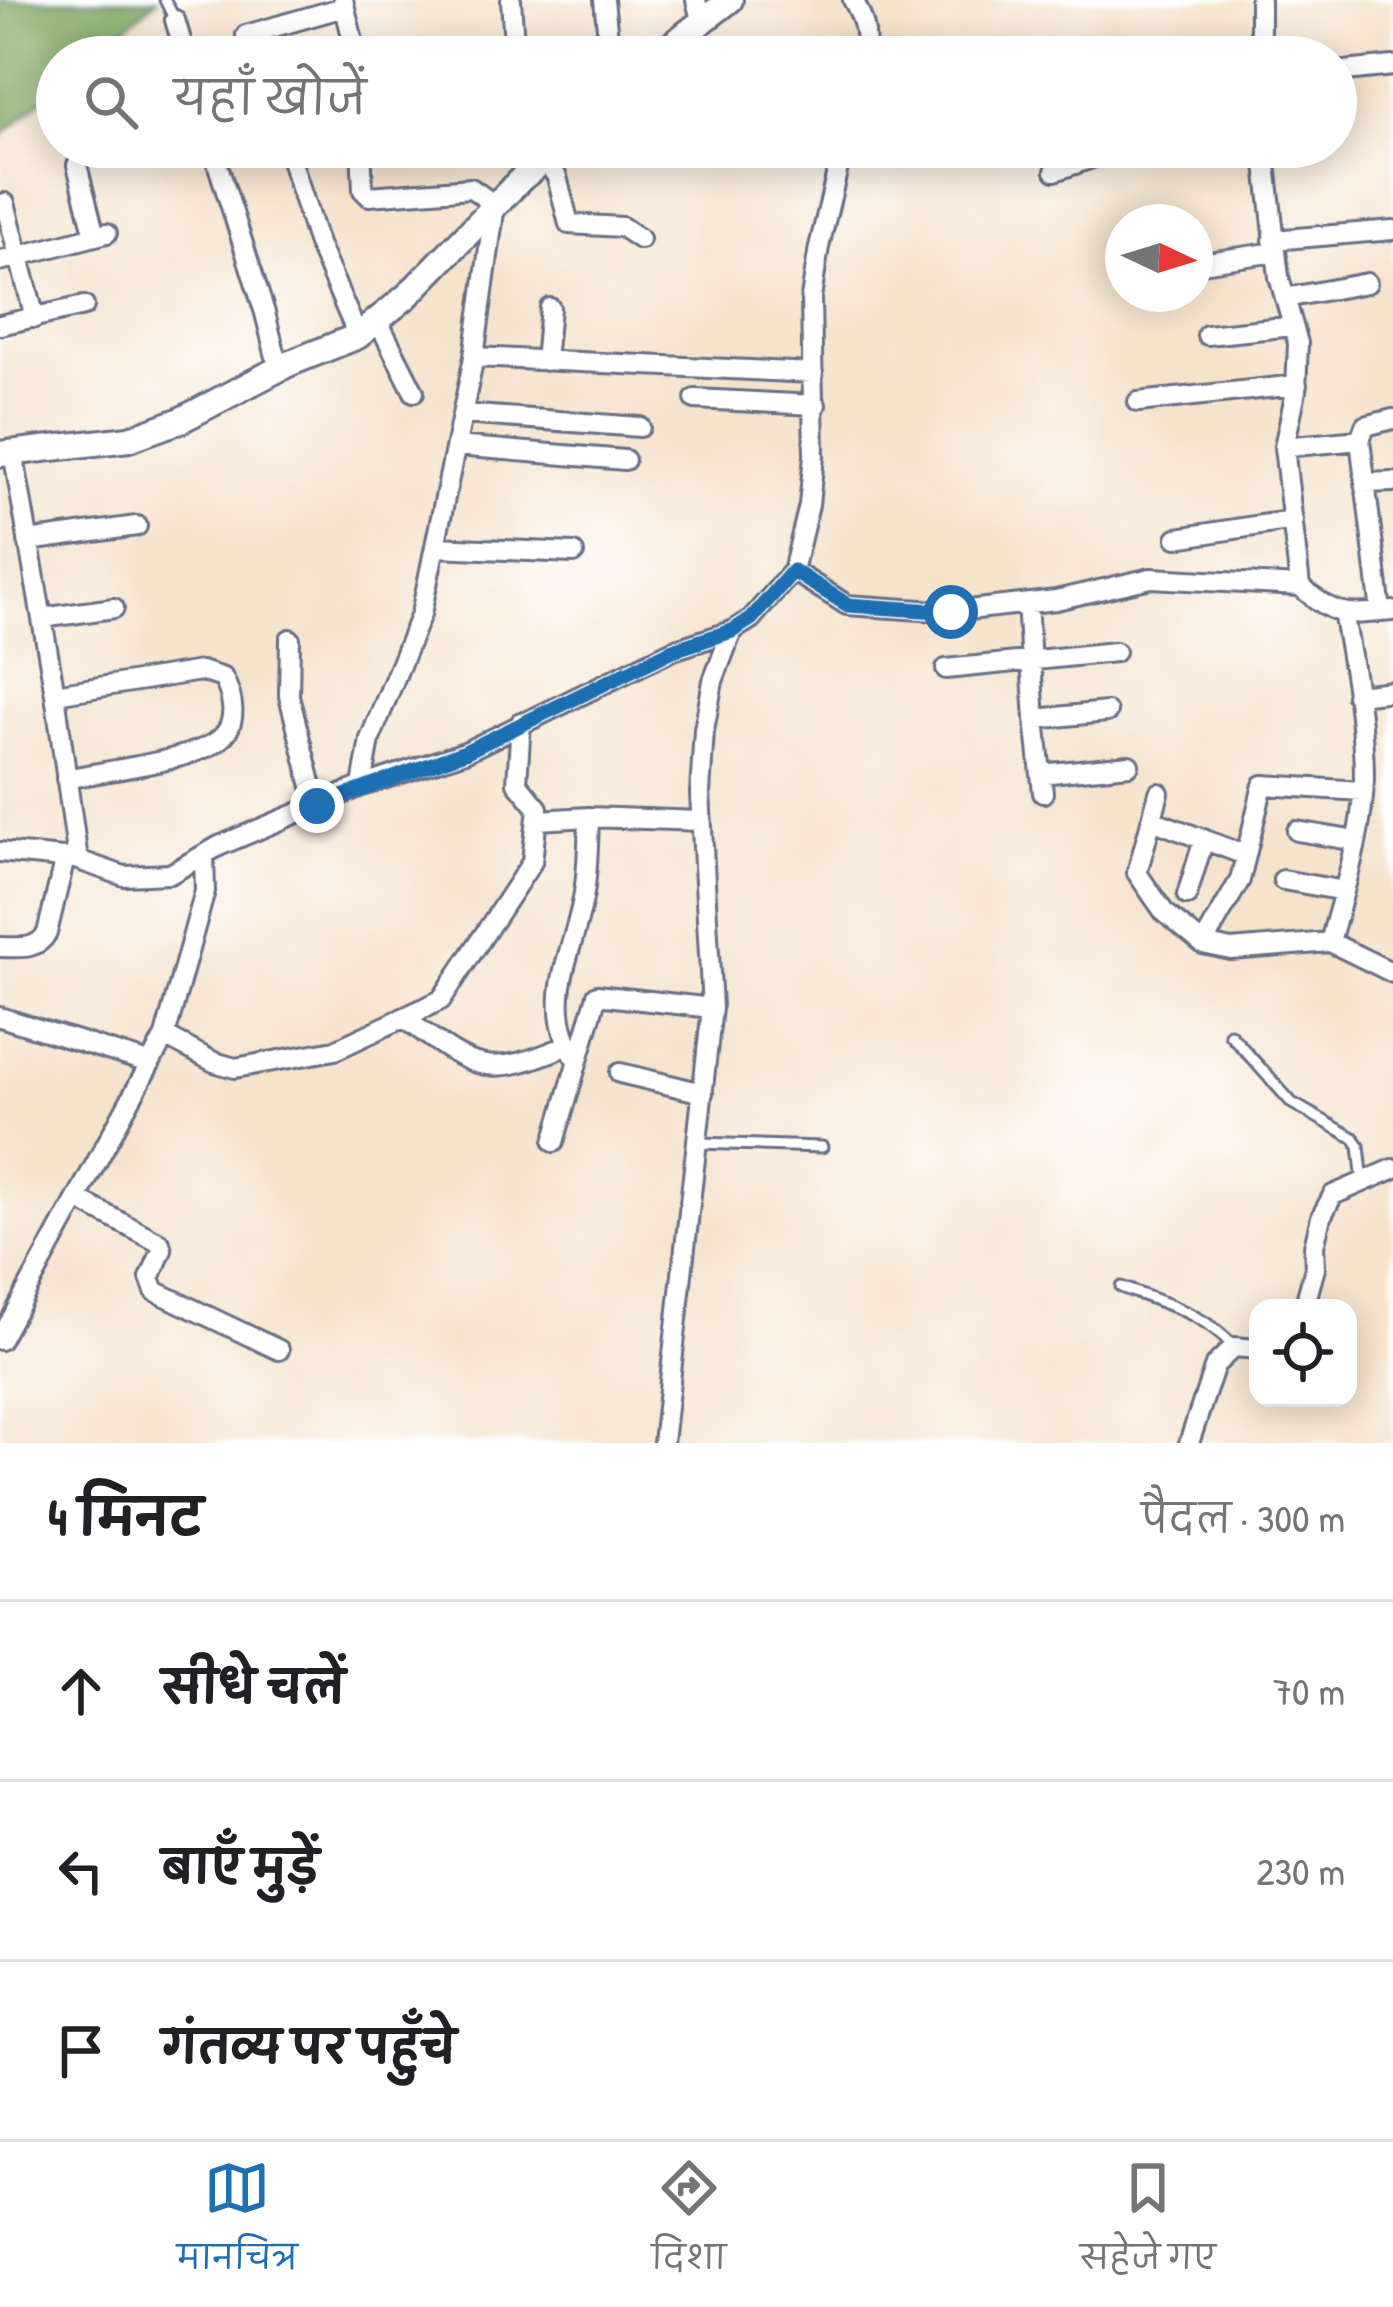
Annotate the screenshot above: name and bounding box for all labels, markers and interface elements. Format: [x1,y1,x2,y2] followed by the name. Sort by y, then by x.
[36,36,1357,168] search box
[174,67,366,128] text: यहाँ खोजें
[78,69,144,135] icon: search
[1105,204,1213,312] north arrow
[924,585,978,639] route start
[290,779,344,833] route end
[1249,1299,1357,1407] map controls
[1249,1299,1357,1407] button: locate
[48,1482,203,1551] text: 4 मिनट
[1141,1491,1345,1544] text: पैदल · 300 m
[162,1656,345,1717] text: सीधे चलें
[48,1658,114,1724] icon: ahead
[1273,1664,1345,1717] text: 70 m
[162,1836,319,1897] text: बाएँ मुड़ें
[48,1838,114,1904] icon: left
[1256,1844,1345,1897] text: 230 m
[162,2016,456,2077] text: गंतव्य पर पहुँचे
[48,2018,114,2084] icon: arrive
[177,2155,298,2294] tab: मानचित्र
[651,2155,726,2294] tab: दिशा
[1080,2155,1216,2294] tab: सहेजे गए

